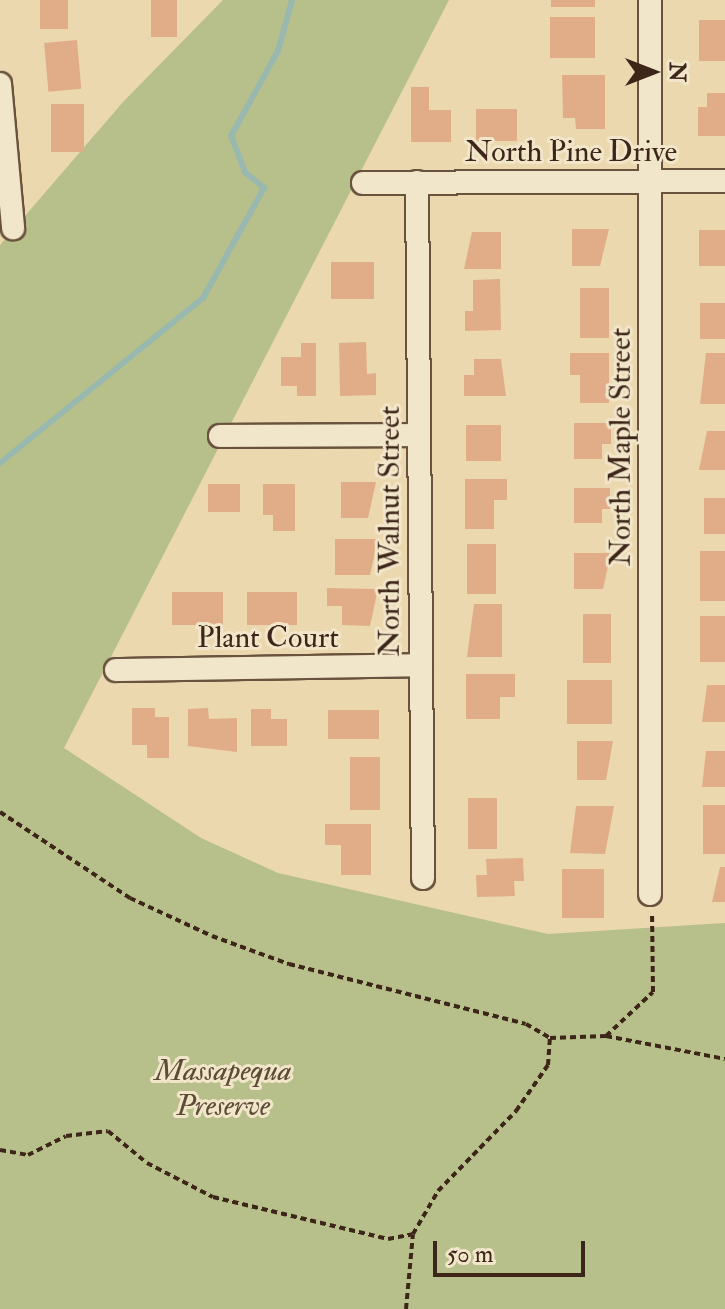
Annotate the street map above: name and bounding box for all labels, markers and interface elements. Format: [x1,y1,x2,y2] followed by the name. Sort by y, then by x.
[613,32,693,112] north arrow
[663,62,691,82] text: N
[465,134,677,170] street label: North Pine Drive
[603,328,639,566] street label: North Maple Street
[372,406,408,656] street label: North Walnut Street
[197,620,339,656] street label: Plant Court
[154,1053,292,1124] park label: Massapequa Preserve
[437,1225,589,1275] scale bar
[447,1239,493,1270] text: 50 m

